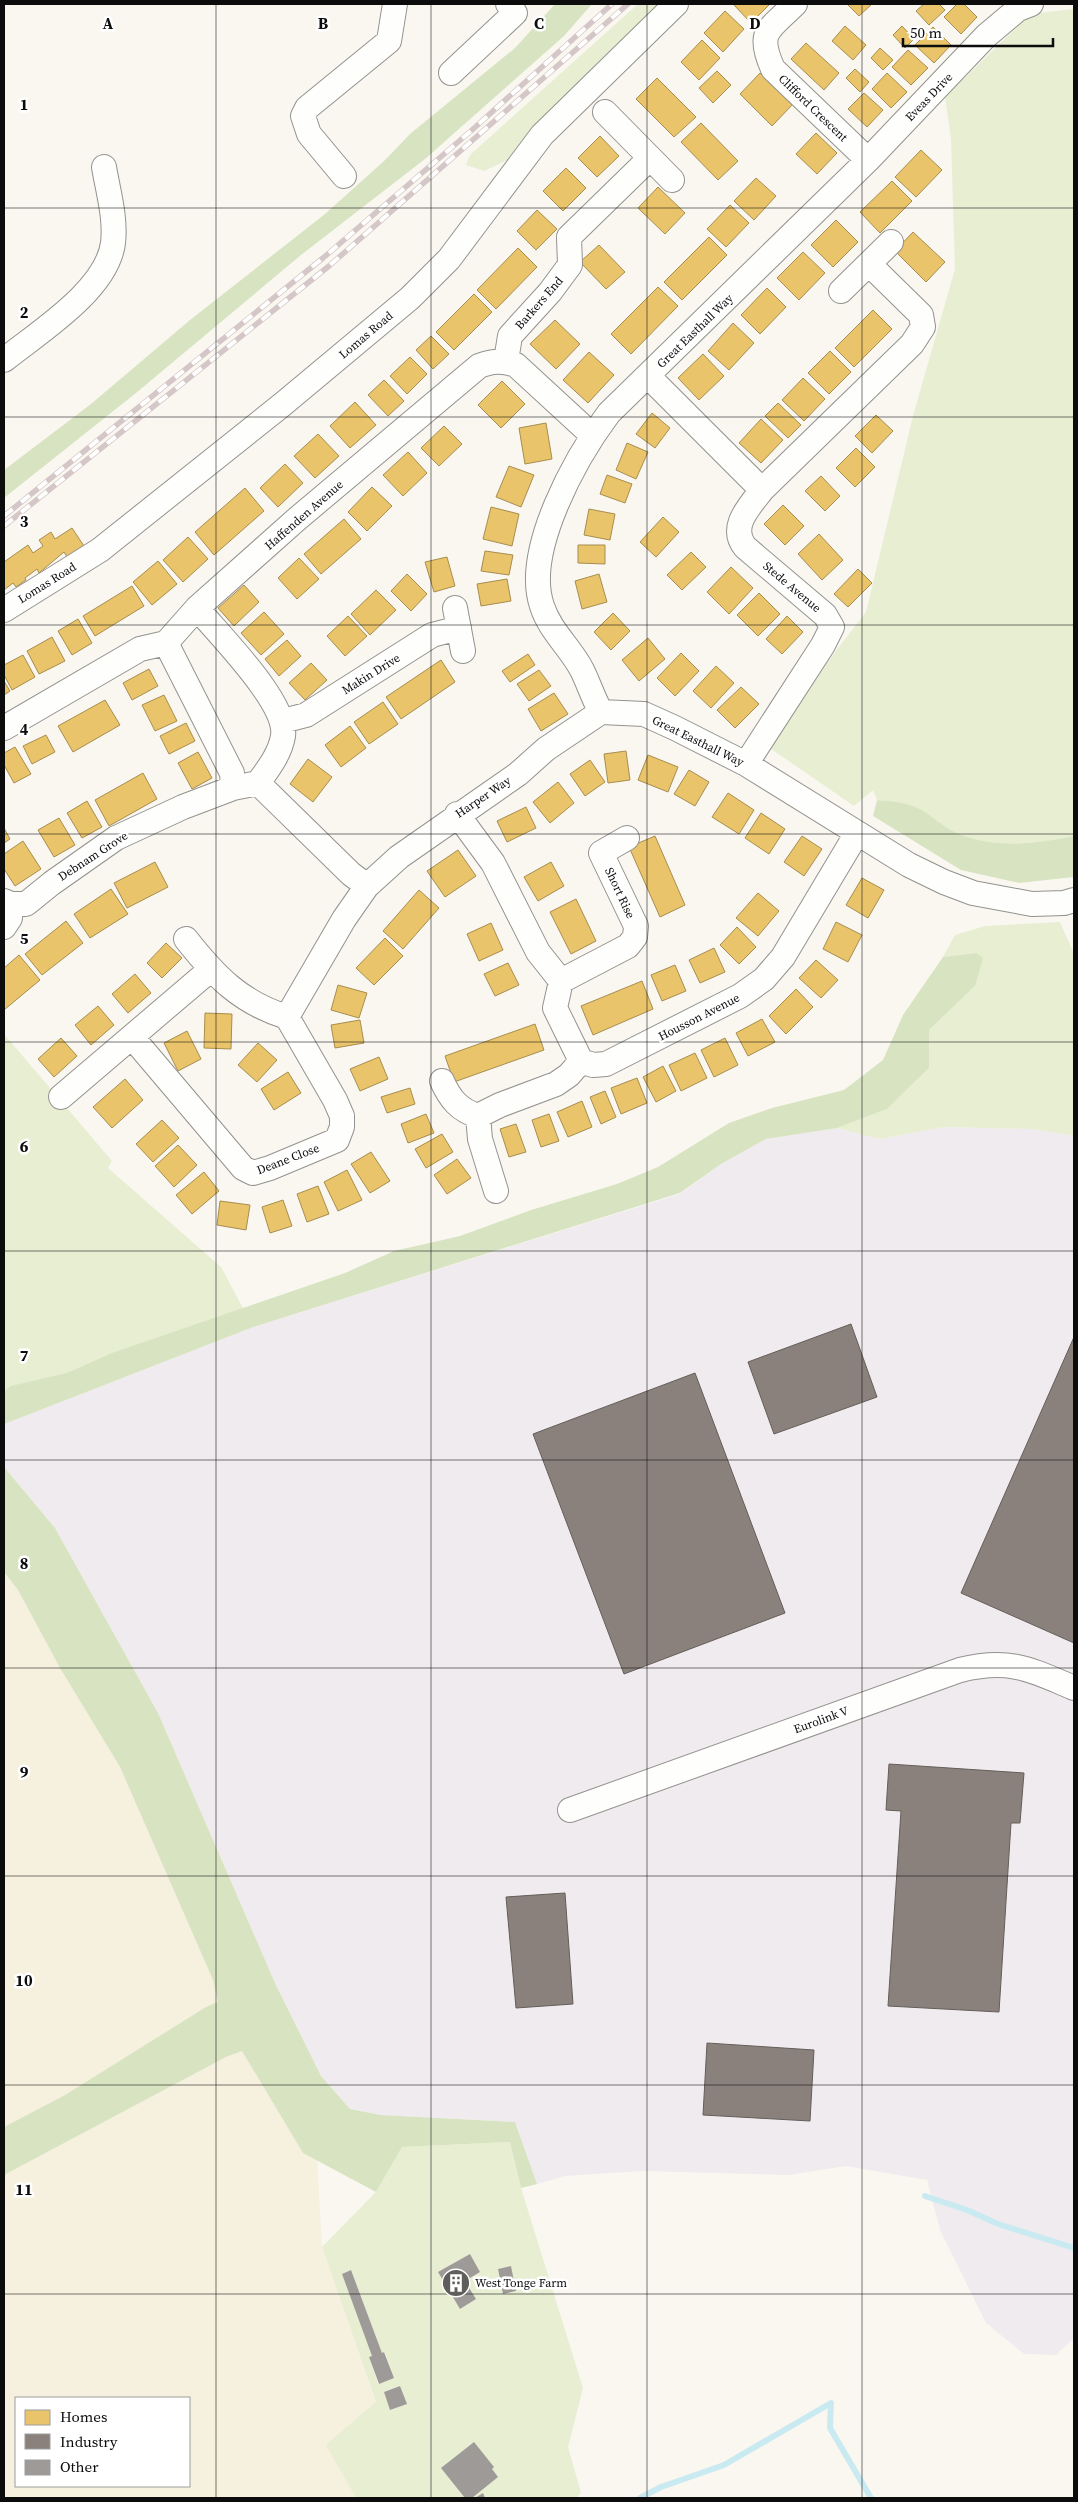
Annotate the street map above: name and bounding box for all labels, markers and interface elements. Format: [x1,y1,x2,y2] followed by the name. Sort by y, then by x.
[103,12,114,34] text: A
[318,12,329,34] text: B
[534,12,544,34] text: C
[749,12,761,34] text: D
[903,15,1053,47] scale bar
[910,22,942,43] text: 50 m
[902,69,956,125] street label: Eveas Drive
[775,71,851,145] street label: Clifford Crescent
[20,93,28,115] text: 1
[512,273,567,333] street label: Barkers End
[653,290,737,372] street label: Great Easthall Way
[20,301,29,323] text: 2
[336,308,397,362] street label: Lomas Road
[261,477,347,553] street label: Haffenden Avenue
[20,510,29,532] text: 3
[760,558,824,616] street label: Stede Avenue
[15,559,79,607] street label: Lomas Road
[339,650,403,698] street label: Makin Drive
[649,712,747,771] street label: Great Easthall Way
[20,718,29,740] text: 4
[452,772,515,821] street label: Harper Way
[55,827,131,885] street label: Debnam Grove
[601,865,639,921] street label: Short Rise
[20,927,29,949] text: 5
[656,990,742,1044] street label: Housson Avenue
[20,1135,29,1157] text: 6
[254,1140,322,1178] street label: Deane Close
[20,1344,29,1366] text: 7
[20,1552,28,1574] text: 8
[791,1703,851,1737] street label: Eurolink V
[20,1761,29,1783] text: 9
[15,1969,33,1991] text: 10
[15,2178,33,2200] text: 11
[441,2268,471,2298] building icon: West Tonge Farm
[475,2275,567,2291] place label: West Tonge Farm
[15,2397,190,2487] legend
[60,2406,107,2427] text: Homes
[60,2431,118,2452] text: Industry
[60,2456,99,2477] text: Other

